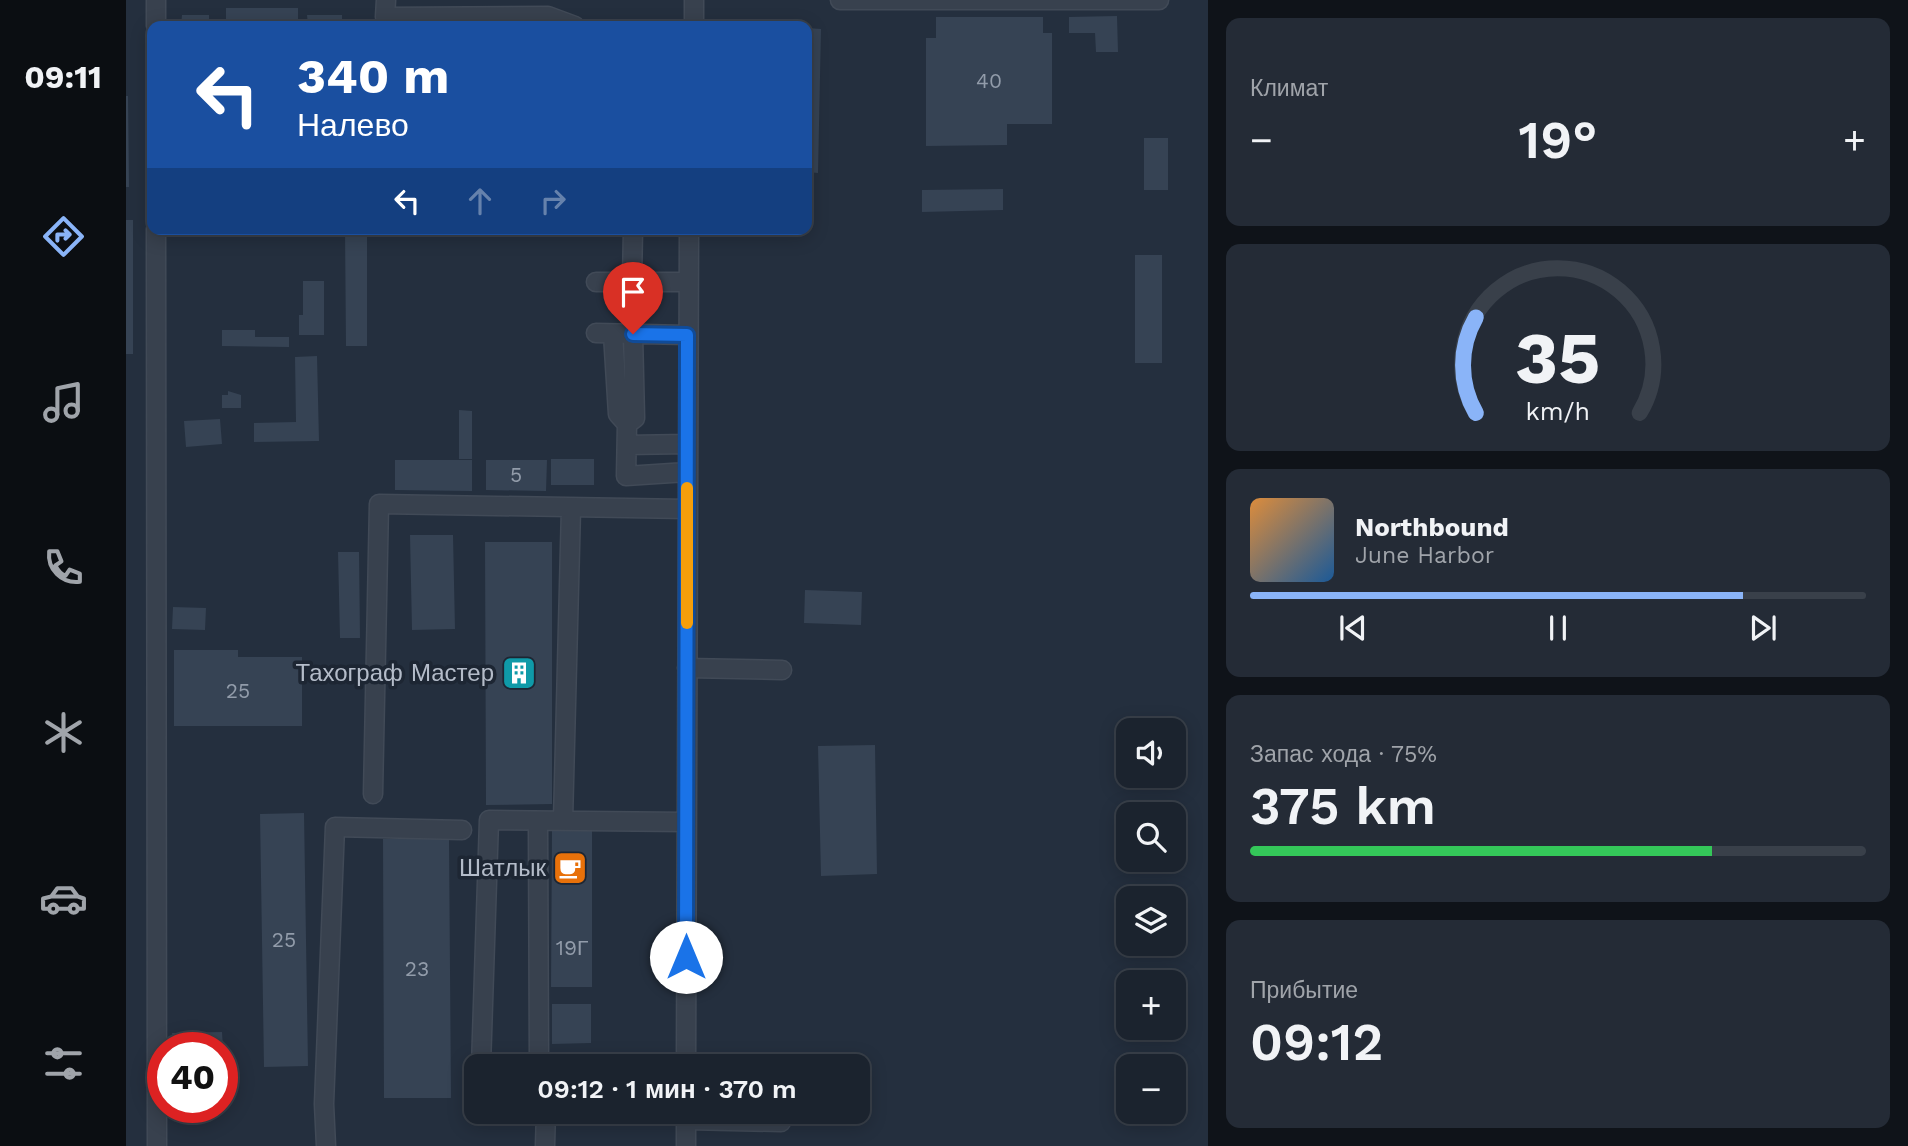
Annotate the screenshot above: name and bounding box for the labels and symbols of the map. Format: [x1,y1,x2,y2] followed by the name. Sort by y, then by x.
[976,68,1002,93] house number: 40
[603,262,663,334] pin
[510,462,522,487] house number: 5
[500,654,538,692] building icon: Тахограф Мастер
[296,659,494,687] place label: Тахограф Мастер
[226,678,250,703] house number: 25
[551,849,589,887] cafe icon: Шатлык
[459,854,546,882] place label: Шатлык
[649,920,723,994] position arrow
[272,927,296,952] house number: 25
[556,935,588,960] house number: 19Г
[405,956,429,981] house number: 23
[147,1032,238,1123] speed limit sign: 40

